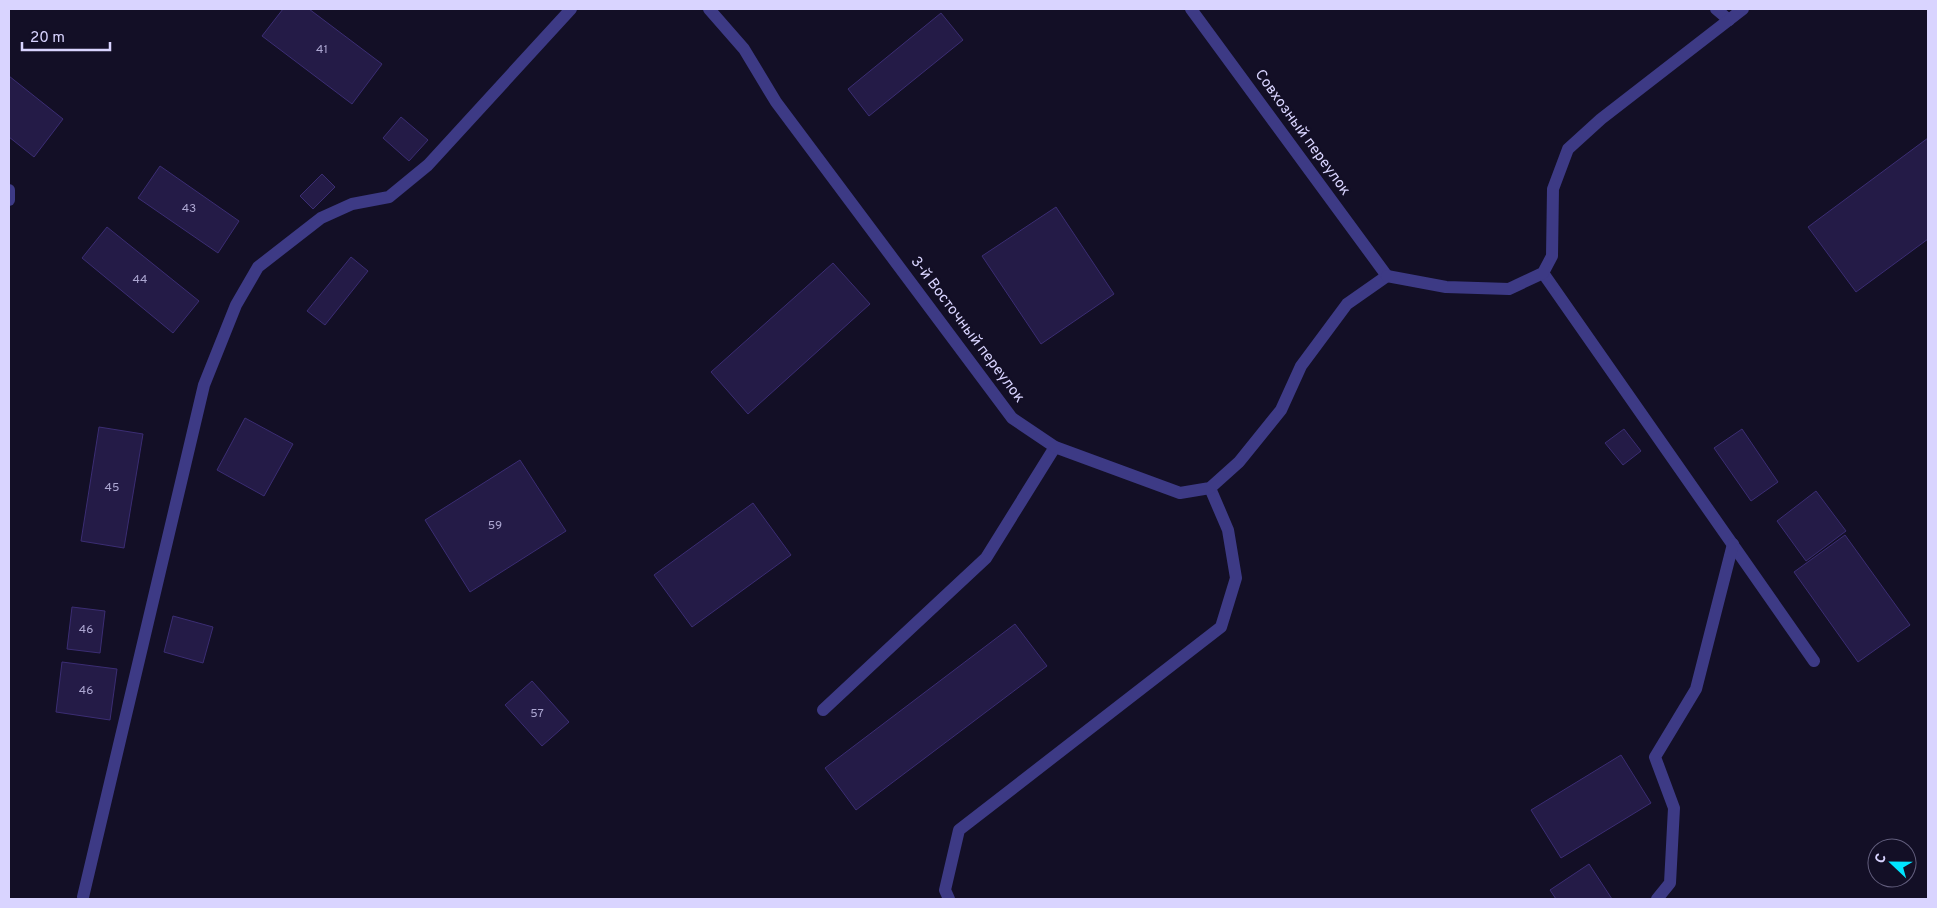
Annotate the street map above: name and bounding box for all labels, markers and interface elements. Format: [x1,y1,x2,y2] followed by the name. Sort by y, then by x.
[22,20,110,52] scale bar
[30,29,65,48] text: 20 m
[316,42,328,58] house number: 41
[1250,66,1354,200] street label: Совхозный переулок
[182,201,196,217] house number: 43
[906,253,1028,407] street label: 3-й Восточный переулок
[133,272,147,288] house number: 44
[105,480,119,496] house number: 45
[488,518,502,534] house number: 59
[79,622,93,638] house number: 46
[79,683,93,699] house number: 46
[530,706,544,722] house number: 57
[1867,838,1917,888] north arrow
[1872,851,1891,866] text: С

